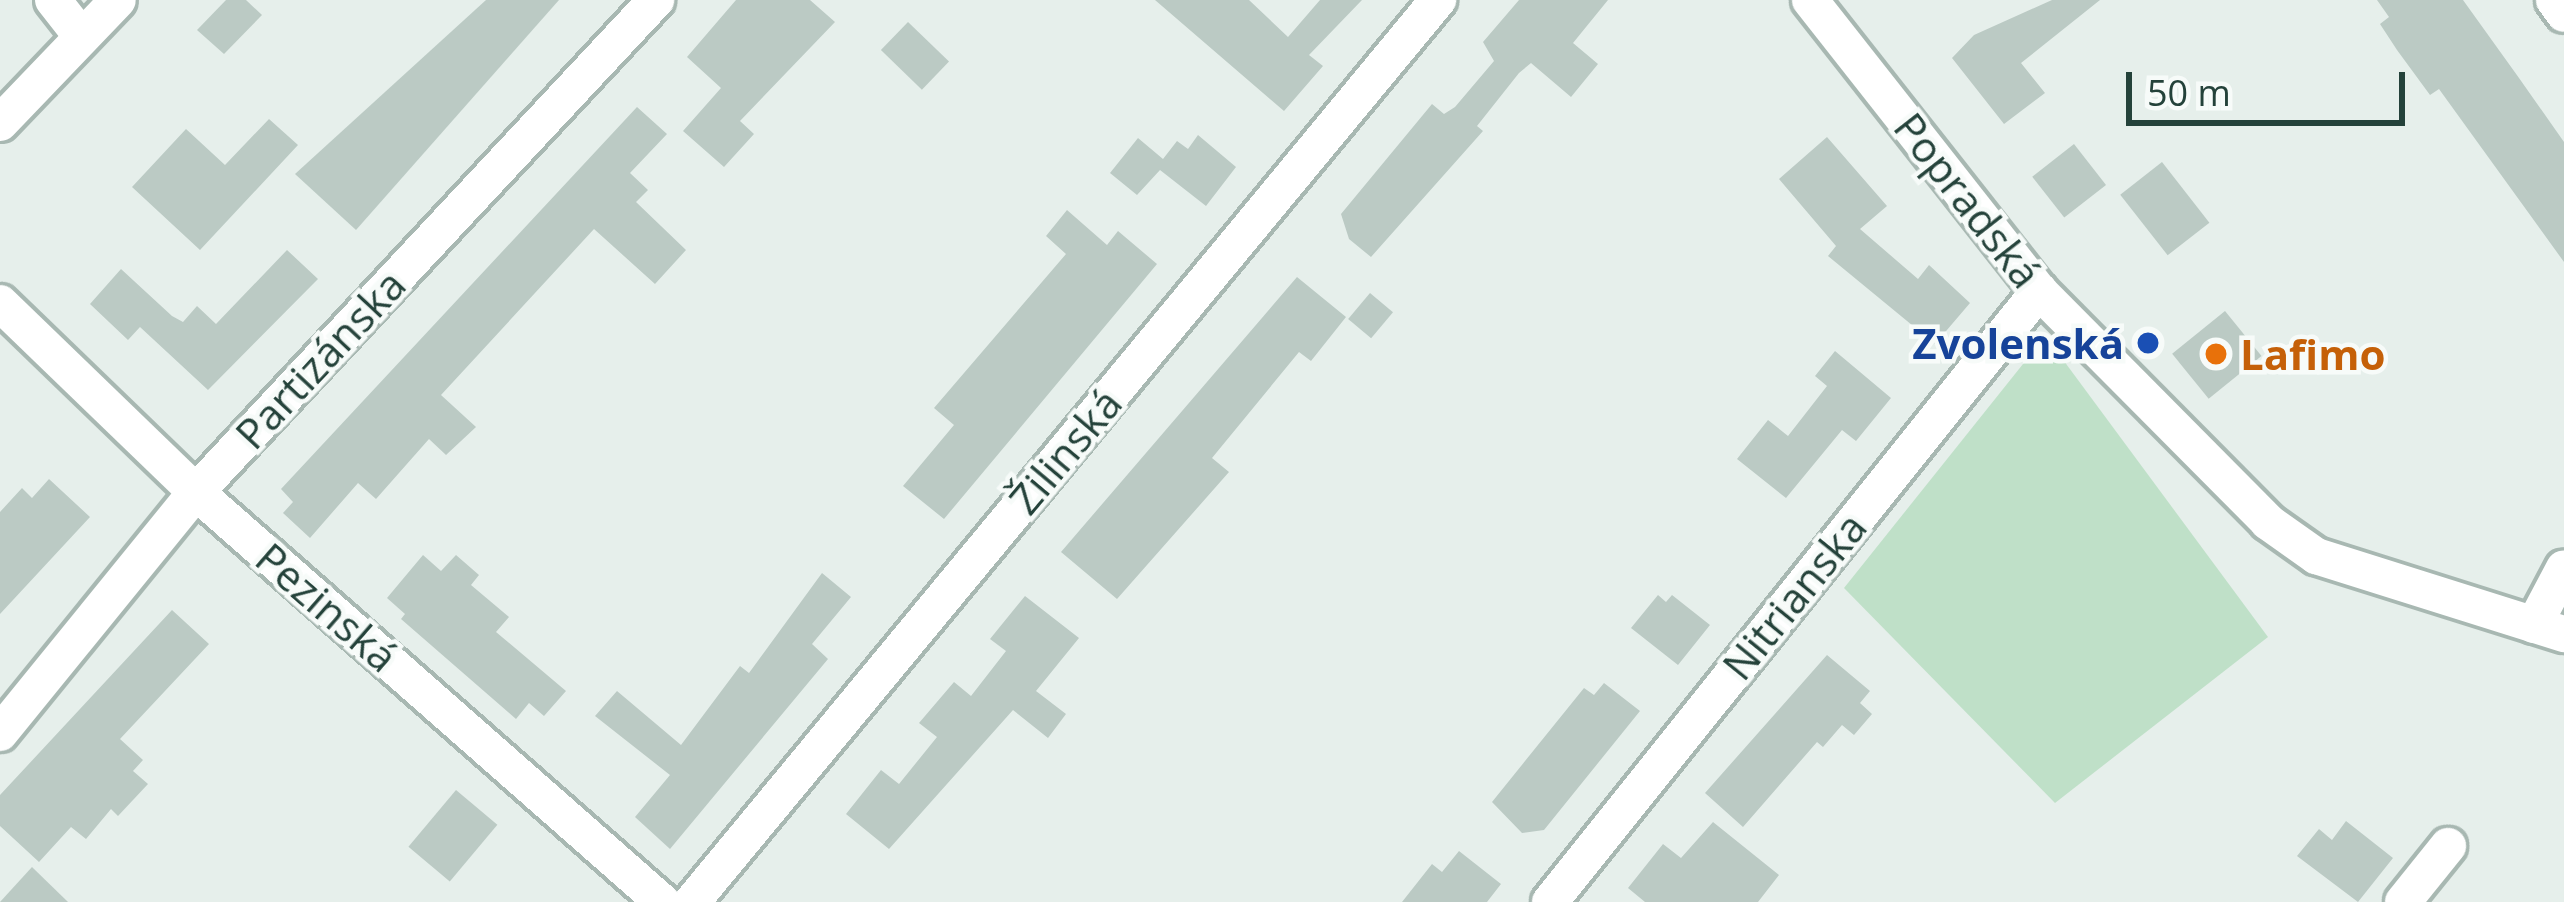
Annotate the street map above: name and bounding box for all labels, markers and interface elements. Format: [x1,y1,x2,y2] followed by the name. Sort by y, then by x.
[2132,48,2411,122] scale bar
[2147,68,2231,117] text: 50 m
[1884,103,2052,297] street label: Popradská
[225,259,415,459] street label: Partizánska
[1912,318,2124,368] place label: Zvolenská
[2240,329,2385,379] place label: Lafimo
[2135,330,2161,356] marker: Zvolenská
[2203,341,2229,367] marker: Lafimo
[998,378,1132,524] street label: Žilinská
[1712,503,1876,689] street label: Nitrianska
[246,532,408,682] street label: Pezinská

